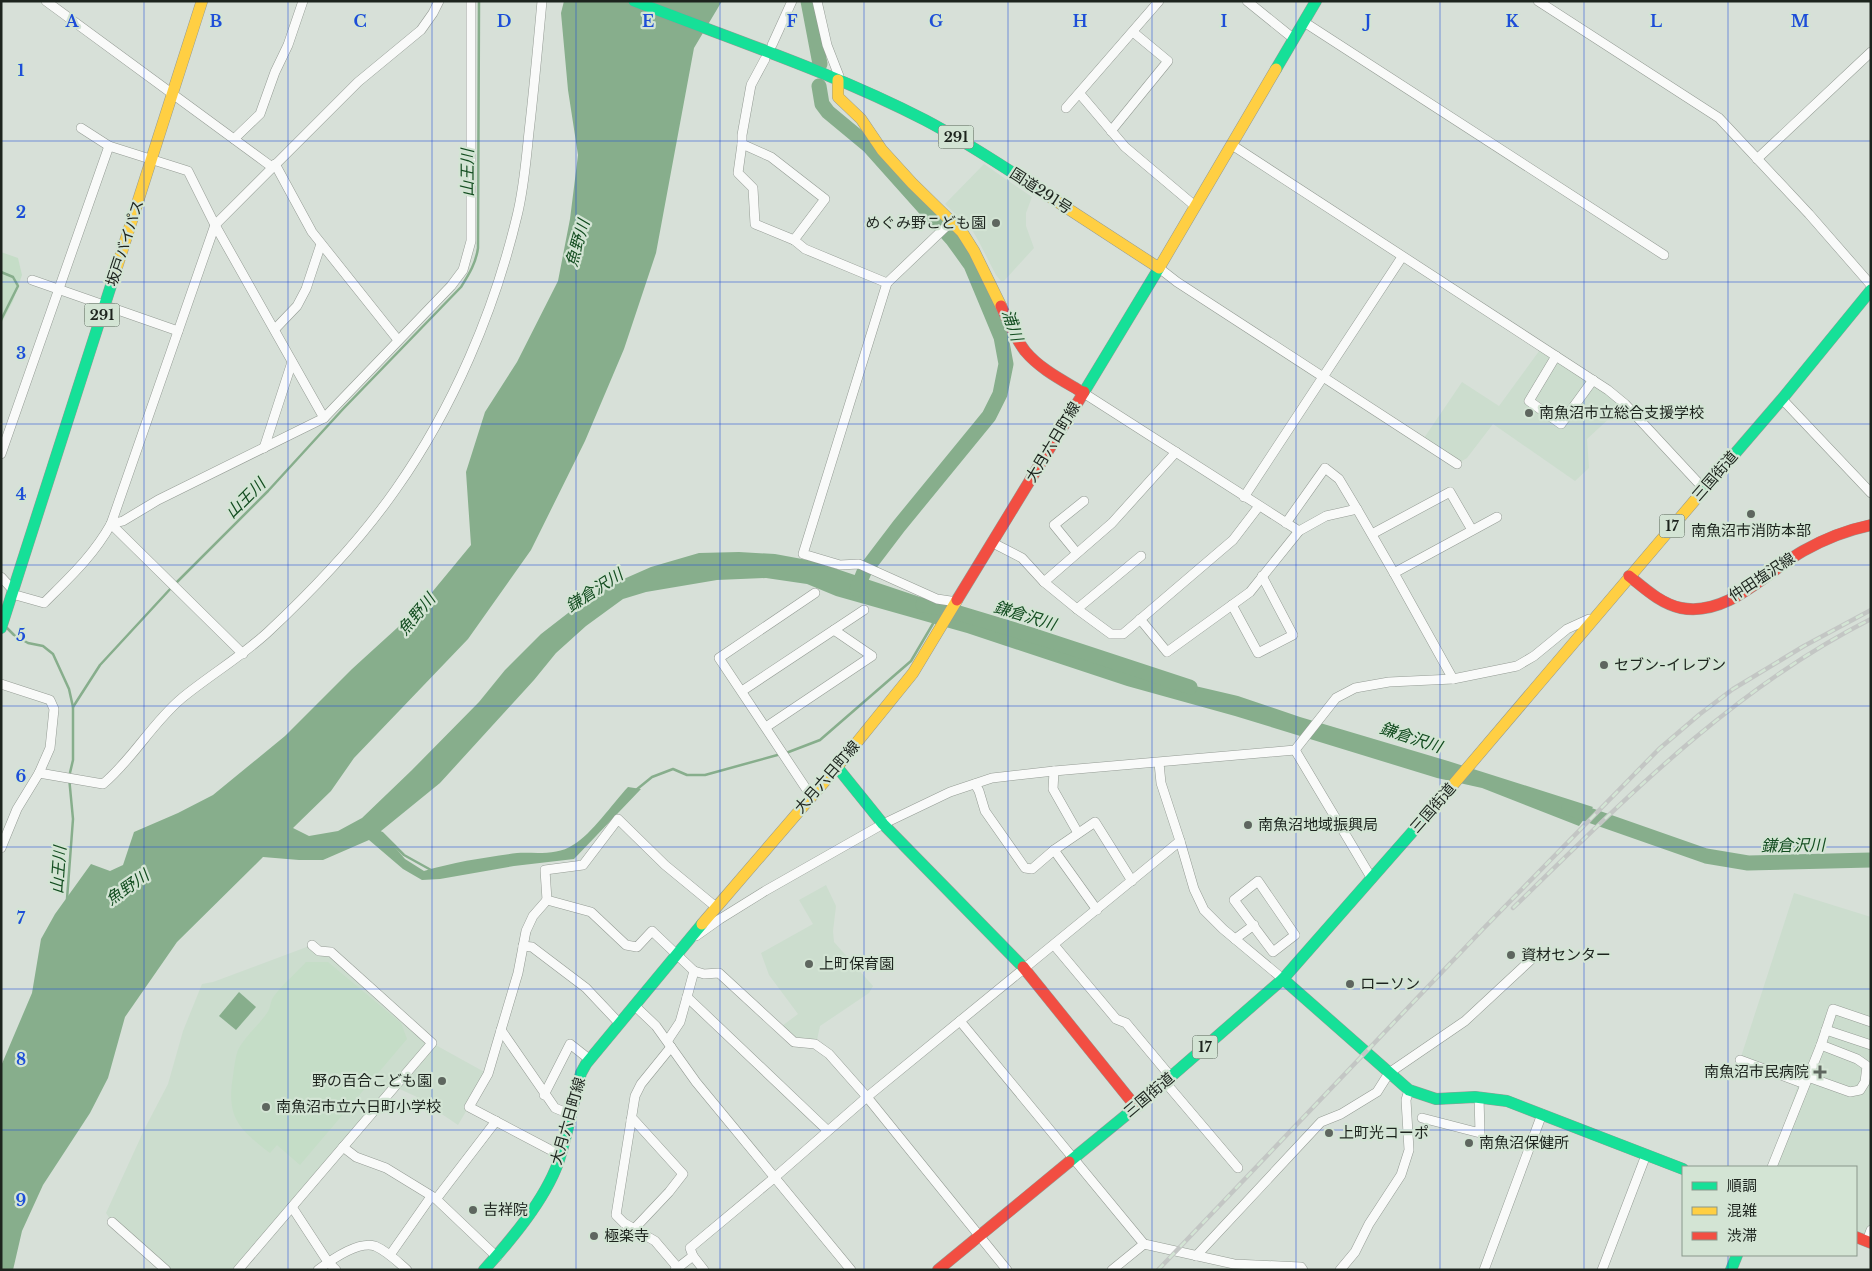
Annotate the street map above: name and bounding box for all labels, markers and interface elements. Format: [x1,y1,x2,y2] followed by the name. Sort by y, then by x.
[65,11,80,31] text: A
[210,11,223,31] text: B
[353,11,367,31] text: C
[497,11,511,31] text: D
[642,11,654,31] text: E
[786,11,798,31] text: F
[929,11,943,31] text: G
[1072,11,1088,31] text: H
[1221,11,1228,31] text: I
[1362,11,1371,31] text: J
[1505,11,1519,31] text: K
[1650,11,1662,31] text: L
[1791,11,1809,31] text: M
[18,60,25,80] text: 1
[938,125,974,148] road number: 291
[457,147,477,197] water label: 山王川
[1007,163,1076,218] street label: 国道291号
[102,197,147,288] street label: 坂戸バイパス
[16,202,26,222] text: 2
[866,213,986,232] place label: めぐみ野こども園
[561,215,594,269] water label: 魚野川
[990,217,1002,229] marker: めぐみ野こども園
[84,304,120,326] road number: 291
[998,307,1028,345] water label: 浦川
[16,343,26,363] text: 3
[1021,398,1084,485] street label: 大月六日町線
[1539,403,1704,422] place label: 南魚沼市立総合支援学校
[1523,407,1535,419] marker: 南魚沼市立総合支援学校
[1688,447,1741,505] street label: 三国街道
[221,473,270,522] water label: 山王川
[16,484,26,504] text: 4
[1745,508,1757,520] marker: 南魚沼市消防本部
[1660,514,1684,538] road number: 17
[1691,521,1811,540] place label: 南魚沼市消防本部
[1725,548,1798,605] street label: 仲田塩沢線
[562,563,628,616] water label: 鎌倉沢川
[393,588,440,639] water label: 魚野川
[991,596,1060,635] water label: 鎌倉沢川
[16,625,26,645] text: 5
[1614,655,1726,674] place label: セブン-イレブン
[1598,659,1610,671] marker: セブン-イレブン
[1377,718,1446,757] water label: 鎌倉沢川
[790,736,863,817] street label: 大月六日町線
[16,766,27,786] text: 6
[1406,779,1459,837] street label: 三国街道
[1258,815,1378,834] place label: 南魚沼地域振興局
[1242,819,1254,831] marker: 南魚沼地域振興局
[1761,834,1827,856] water label: 鎌倉沢川
[46,843,70,895] water label: 山王川
[102,864,154,909] water label: 魚野川
[17,908,26,928] text: 7
[1521,945,1611,964] place label: 資材センター
[1505,949,1517,961] marker: 資材センター
[819,954,894,973] place label: 上町保育園
[803,958,815,970] marker: 上町保育園
[1360,974,1420,993] place label: ローソン
[1344,978,1356,990] marker: ローソン
[1192,1036,1218,1058] road number: 17
[16,1049,26,1069] text: 8
[1704,1062,1809,1081] place label: 南魚沼市民病院
[1813,1065,1827,1079] marker: 南魚沼市民病院
[1120,1068,1178,1121] street label: 三国街道
[312,1071,432,1090] place label: 野の百合こども園
[436,1075,448,1087] marker: 野の百合こども園
[546,1075,589,1167] street label: 大月六日町線
[276,1097,441,1116] place label: 南魚沼市立六日町小学校
[260,1101,272,1113] marker: 南魚沼市立六日町小学校
[1339,1123,1429,1142] place label: 上町光コーポ
[1323,1127,1335,1139] marker: 上町光コーポ
[1479,1133,1569,1152] place label: 南魚沼保健所
[1463,1137,1475,1149] marker: 南魚沼保健所
[1682,1166,1857,1256] legend
[1727,1176,1757,1195] text: 順調
[16,1190,27,1210] text: 9
[483,1200,528,1219] place label: 吉祥院
[1727,1201,1757,1220] text: 混雑
[467,1204,479,1216] marker: 吉祥院
[604,1226,649,1245] place label: 極楽寺
[1727,1226,1757,1245] text: 渋滞
[588,1230,600,1242] marker: 極楽寺

